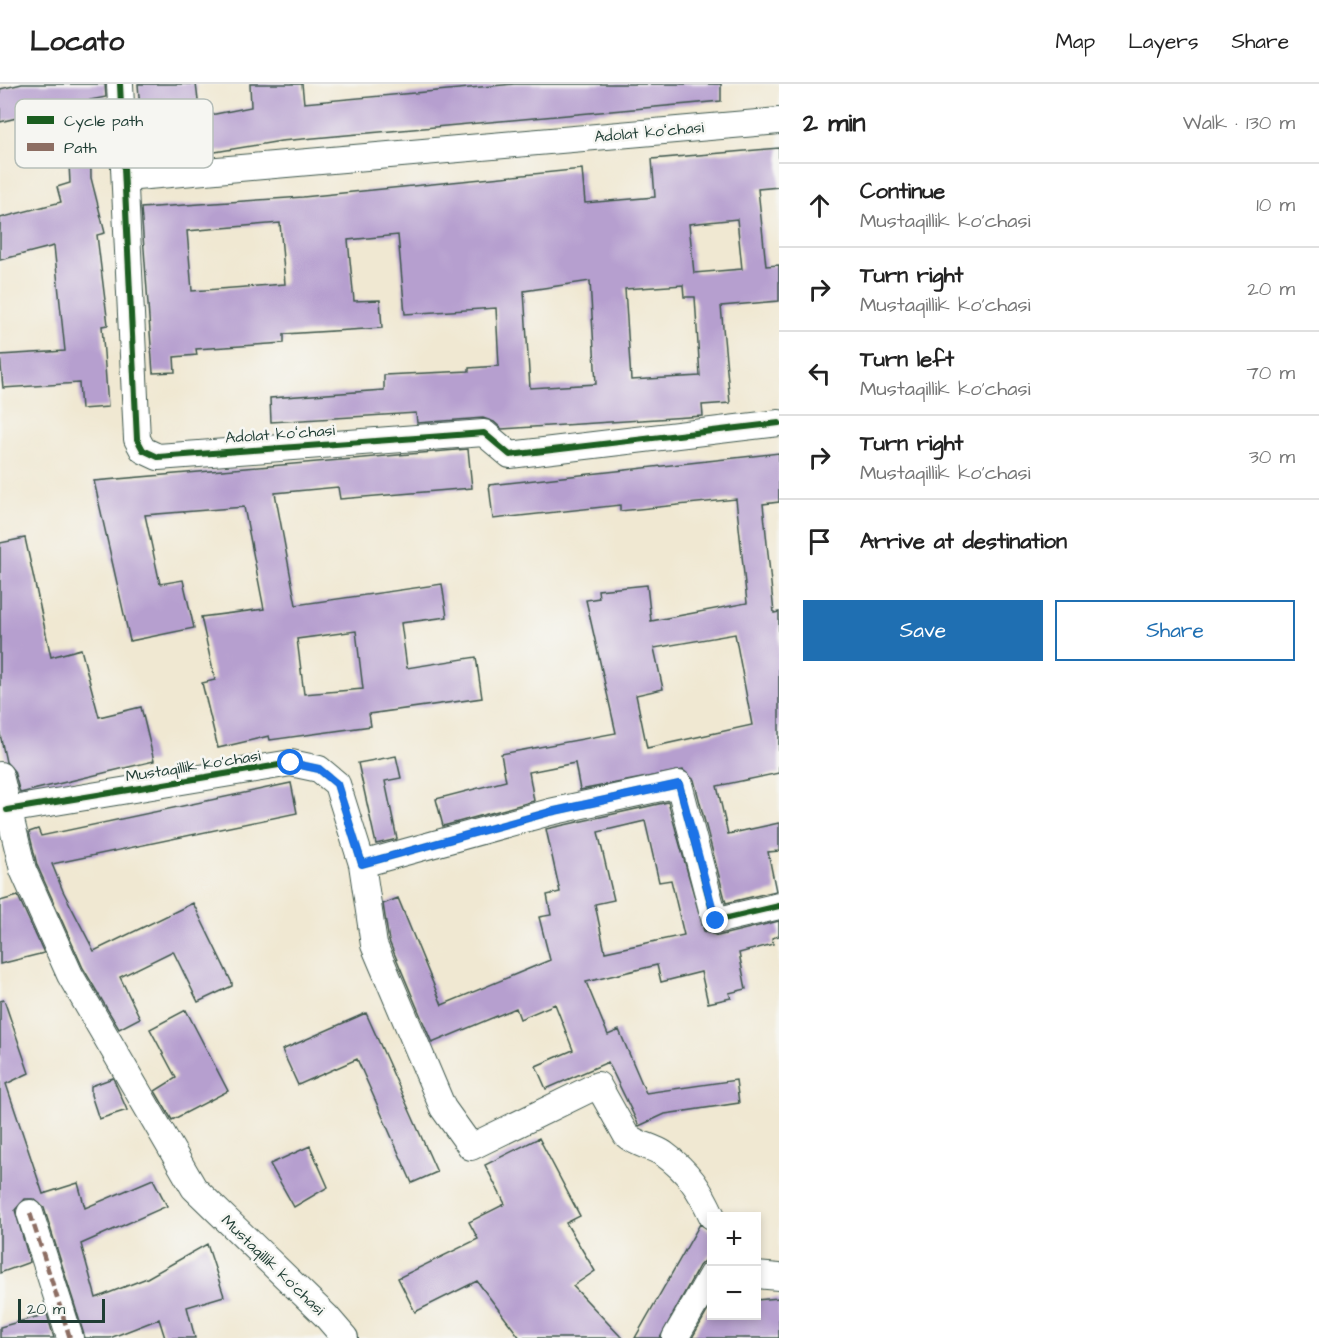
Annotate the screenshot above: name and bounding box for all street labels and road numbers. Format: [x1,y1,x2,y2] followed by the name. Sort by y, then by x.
[593,116,705,148] street label: Adolat koʻchasi
[224,419,336,449] street label: Adolat koʻchasi
[124,744,263,788] street label: Mustaqillik ko‘chasi
[216,1210,330,1321] street label: Mustaqillik ko‘chasi

